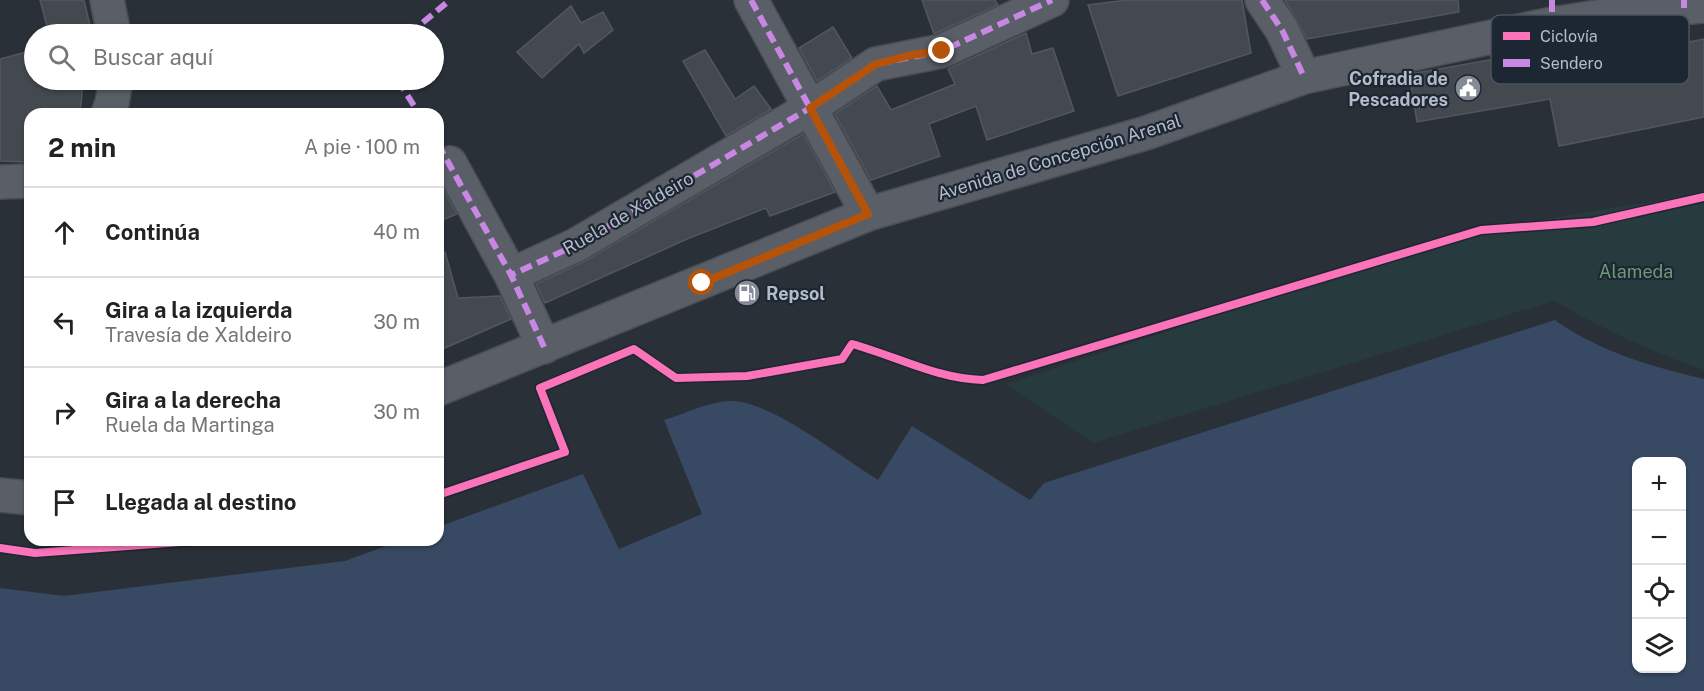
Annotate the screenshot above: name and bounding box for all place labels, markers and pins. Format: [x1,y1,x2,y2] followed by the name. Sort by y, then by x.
[1348,68,1448,110] place label: Cofradia de Pescadores
[1453,73,1483,103] public building icon: Cofradia de Pescadores
[732,278,762,308] fuel station icon: Repsol
[766,283,825,304] place label: Repsol

